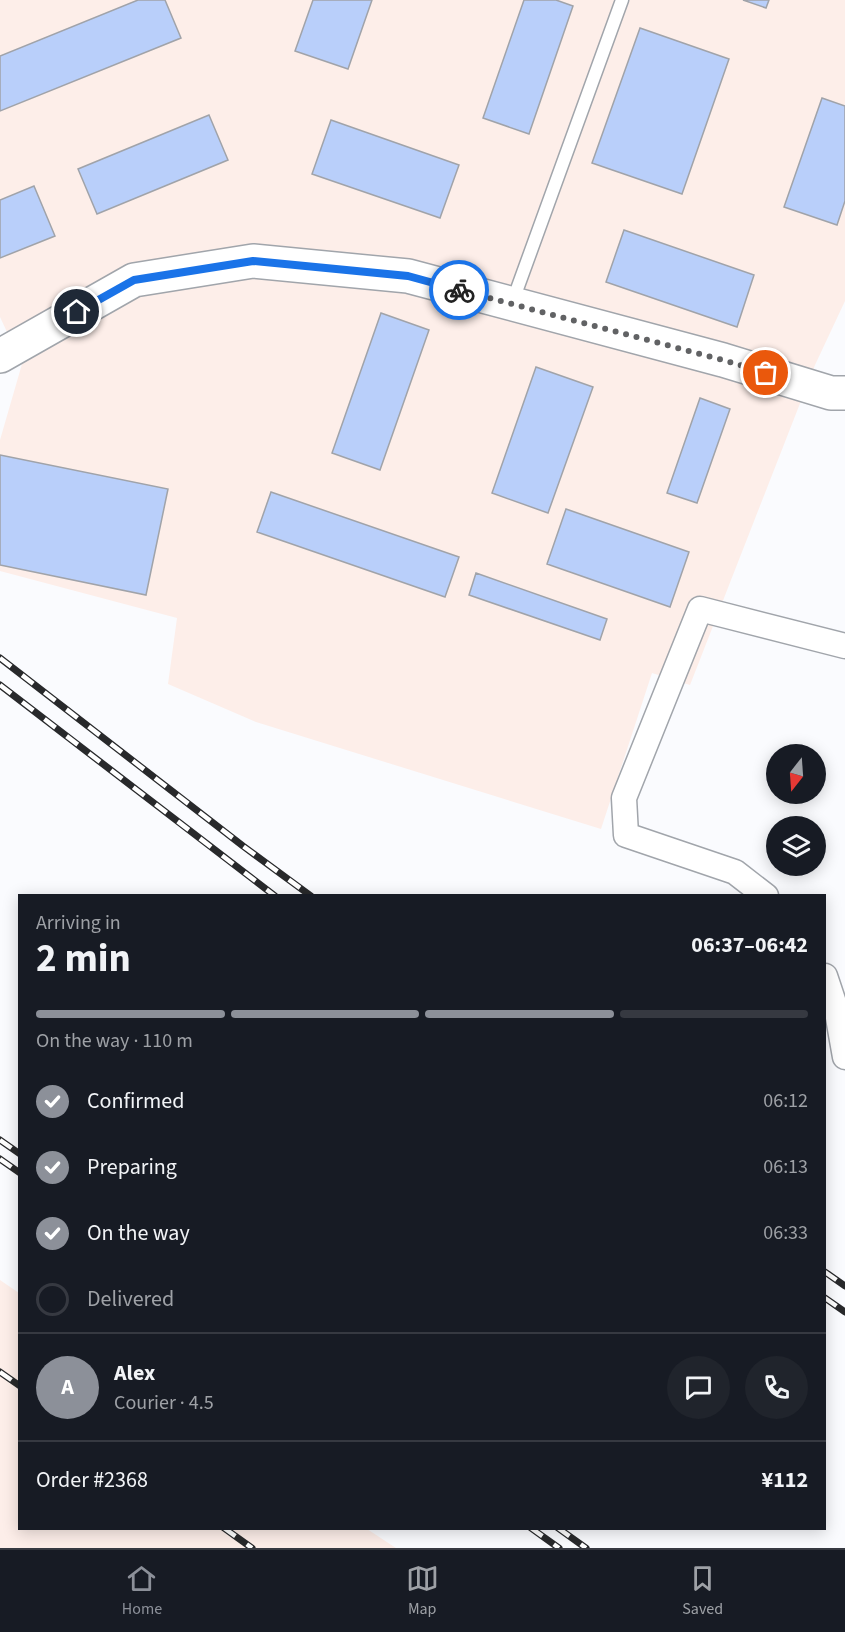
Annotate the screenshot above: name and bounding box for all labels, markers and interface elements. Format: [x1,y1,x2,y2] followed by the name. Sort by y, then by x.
[429,260,489,320] courier
[443,274,476,307] icon: bike
[51,286,102,337] pin
[60,295,93,328] icon: home
[740,347,791,398] pin
[749,356,782,389] icon: bag
[766,744,826,804] north arrow
[766,744,826,876] map controls
[766,816,826,876] button: layers
[36,909,121,937] text: Arriving in
[691,929,808,961] text: 06:37–06:42
[36,931,131,987] text: 2 min
[36,1027,193,1055] text: On the way · 110 m
[36,1085,69,1118] icon: check
[87,1085,184,1117] text: Confirmed
[763,1087,808,1115] text: 06:12
[36,1151,69,1184] icon: check
[87,1151,177,1183] text: Preparing
[763,1153,808,1181] text: 06:13
[36,1217,69,1250] icon: check
[87,1217,190,1249] text: On the way
[763,1219,808,1247] text: 06:33
[87,1283,174,1315] text: Delivered
[667,1356,730,1419] button: chat
[745,1356,808,1419] button: phone
[114,1357,155,1389] text: Alex
[61,1371,74,1403] text: A
[114,1389,214,1417] text: Courier · 4.5
[36,1464,148,1496] text: Order #2368
[762,1464,808,1496] text: ¥112
[122,1562,162,1620] tab: Home
[406,1562,439,1620] tab: Map
[682,1562,723,1620] tab: Saved

